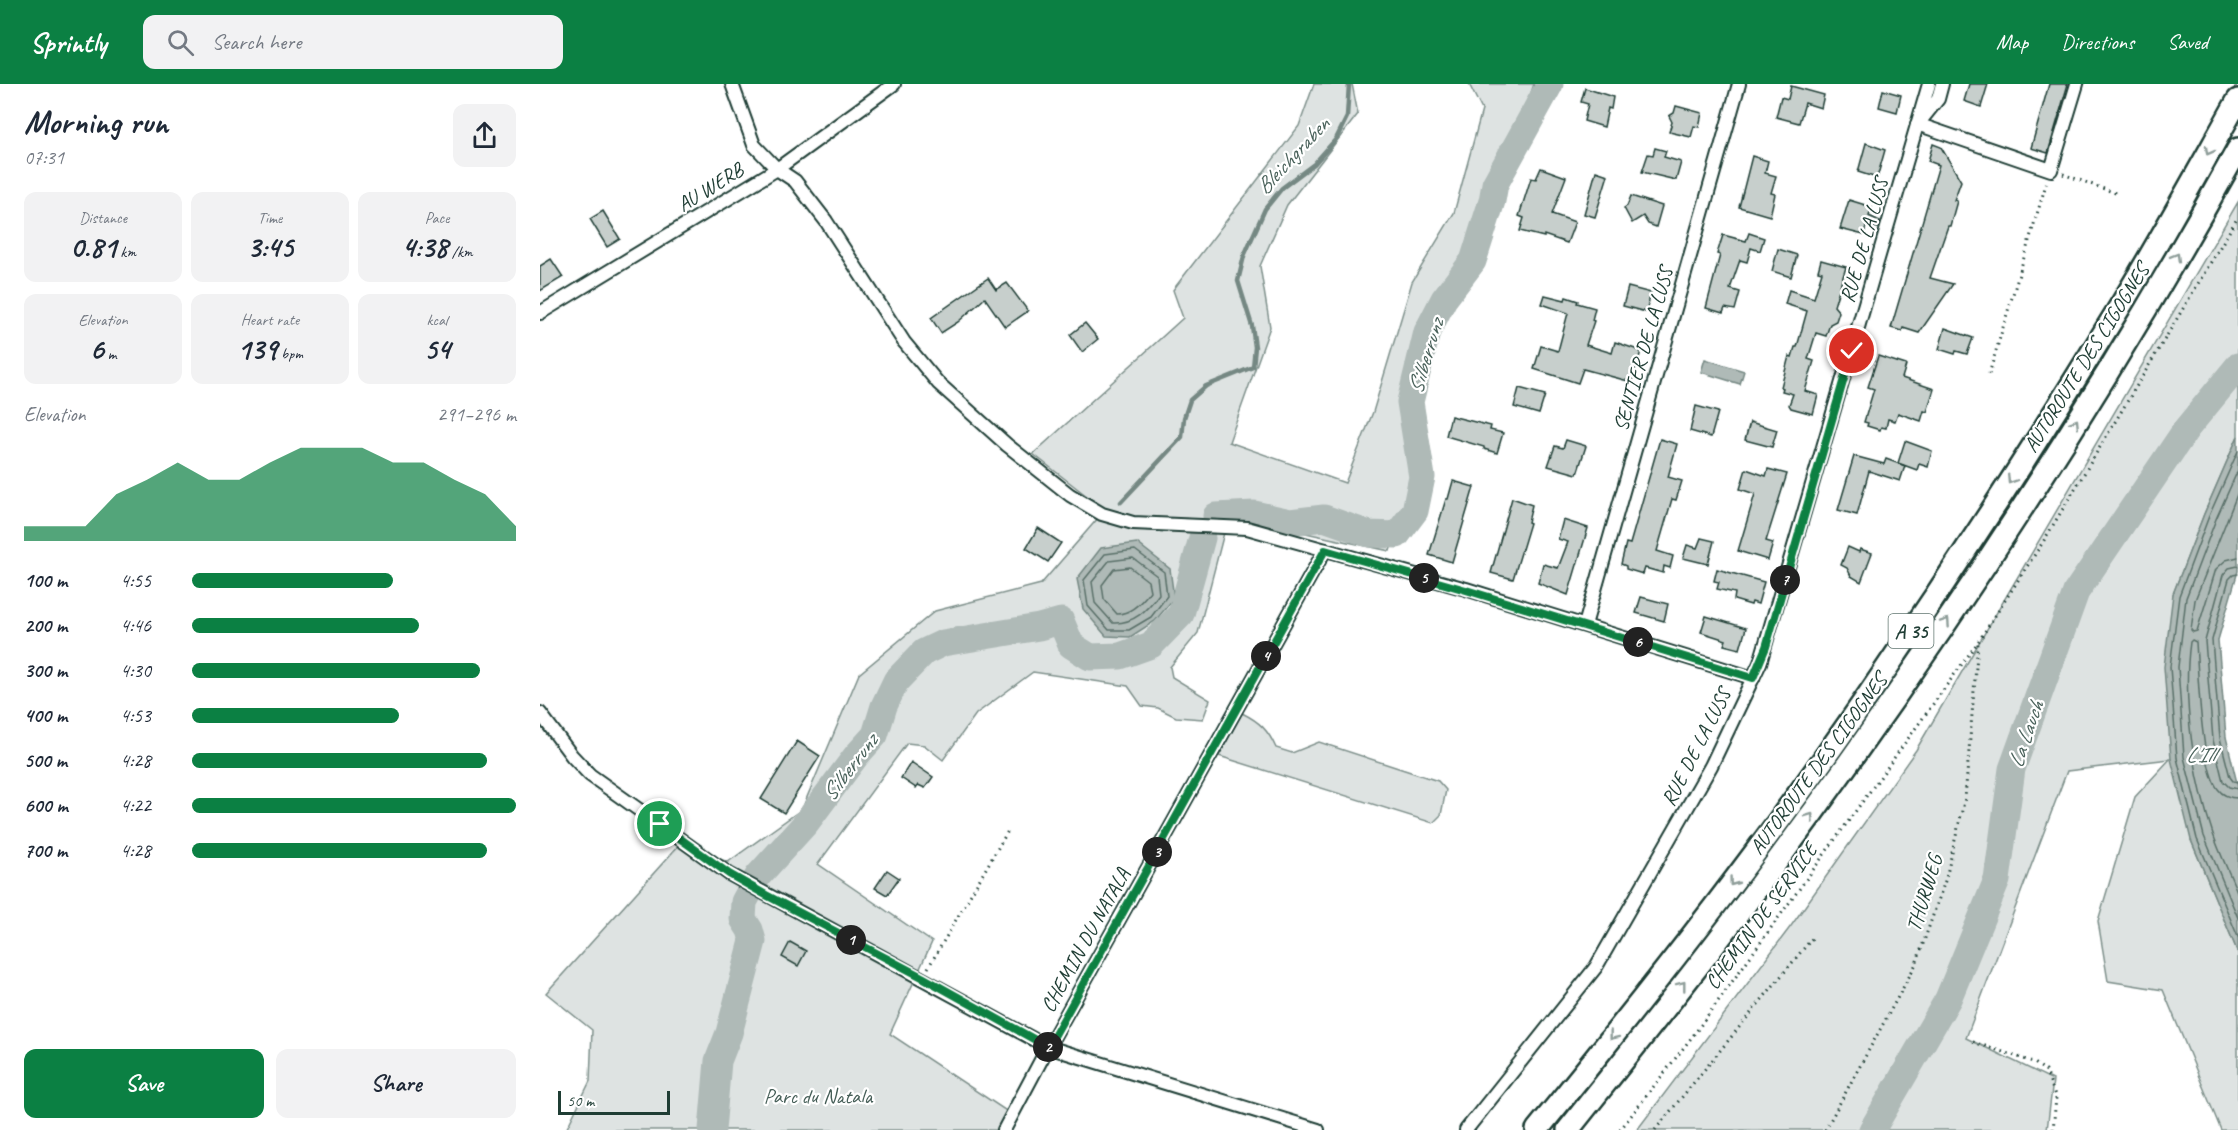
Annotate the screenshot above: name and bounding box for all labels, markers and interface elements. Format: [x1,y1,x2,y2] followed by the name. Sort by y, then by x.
[143,15,563,69] search box
[30,25,107,60] text: Sprintly
[164,26,197,59] icon: search
[212,28,301,56] text: Search here
[1996,29,2028,55] text: Map
[2061,29,2134,55] text: Directions
[2167,29,2208,55] text: Saved
[24,101,168,143] text: Morning run
[453,104,516,167] button: share
[1250,110,1337,200] water label: Bleichgraben
[24,145,64,170] text: 07:31
[2205,145,2216,155] one-way arrow
[672,155,750,217] street label: AU WERB
[1834,172,1895,305] street label: RUE DE LA LUSS
[79,208,127,228] text: Distance
[258,208,282,228] text: Time
[425,208,449,228] text: Pace
[70,228,116,266] text: 0.81
[247,228,293,266] text: 3:45
[401,228,448,266] text: 4:38
[116,242,136,262] text: km
[448,242,473,262] text: /km
[2168,253,2180,263] one-way arrow
[2017,256,2157,457] street label: AUTOROUTE DES CIGOGNES
[1607,261,1680,434] street label: SENTIER DE LA LUSS
[78,310,128,330] text: Elevation
[241,310,299,330] text: Heart rate
[426,310,448,330] text: kcal
[1401,313,1451,397] water label: Silberrunz
[1826,325,1877,376] pin
[90,330,104,368] text: 6
[237,330,277,368] text: 139
[424,330,450,368] text: 54
[1835,334,1868,367] icon: check
[104,344,116,364] text: m
[277,344,303,364] text: bpm
[24,402,86,427] text: Elevation
[437,402,516,427] text: 291–296 m
[2067,419,2078,430] one-way arrow
[2006,474,2018,484] one-way arrow
[1409,563,1439,593] pin: 5
[1770,565,1800,595] pin: 7
[24,568,67,593] text: 100 m
[120,568,151,593] text: 4:55
[1421,568,1427,588] text: 5
[1781,570,1789,590] text: 7
[24,613,67,638] text: 200 m
[120,613,151,638] text: 4:46
[1888,614,1934,648] road number: A 35
[1939,618,1950,629] one-way arrow
[1623,627,1653,657] pin: 6
[1634,632,1642,652] text: 6
[1251,641,1281,671] pin: 4
[1262,646,1270,666] text: 4
[24,658,67,683] text: 300 m
[120,658,151,683] text: 4:30
[1744,665,1895,859] street label: AUTOROUTE DES CIGOGNES
[1655,681,1738,810] street label: RUE DE LA LUSS
[2002,696,2051,771] water label: La Lauch
[24,703,67,728] text: 400 m
[120,703,151,728] text: 4:53
[816,726,886,807] water label: Silberrunz
[2186,741,2222,769] water label: L'Ill
[24,748,67,773] text: 500 m
[120,748,151,773] text: 4:28
[24,793,68,818] text: 600 m
[120,793,151,818] text: 4:22
[634,798,685,849] pin
[643,807,676,840] icon: arrive
[1803,812,1814,823] one-way arrow
[1699,836,1824,994] street label: CHEMIN DE SERVICE
[1142,837,1172,867] pin: 3
[24,838,67,863] text: 700 m
[120,838,151,863] text: 4:28
[1153,842,1161,862] text: 3
[1900,849,1949,935] street label: THURWEG
[1035,863,1136,1017] street label: CHEMIN DU NATALA
[1729,876,1740,887] one-way arrow
[836,925,866,955] pin: 1
[847,930,855,950] text: 1
[1675,981,1686,992] one-way arrow
[1610,1030,1621,1041] one-way arrow
[1033,1032,1063,1062] pin: 2
[1044,1037,1052,1057] text: 2
[24,1049,264,1118] button: Save
[276,1049,516,1118] button: Share
[764,1083,874,1109] park label: Parc du Natala
[558,1088,670,1116] scale bar
[567,1091,594,1111] text: 50 m

